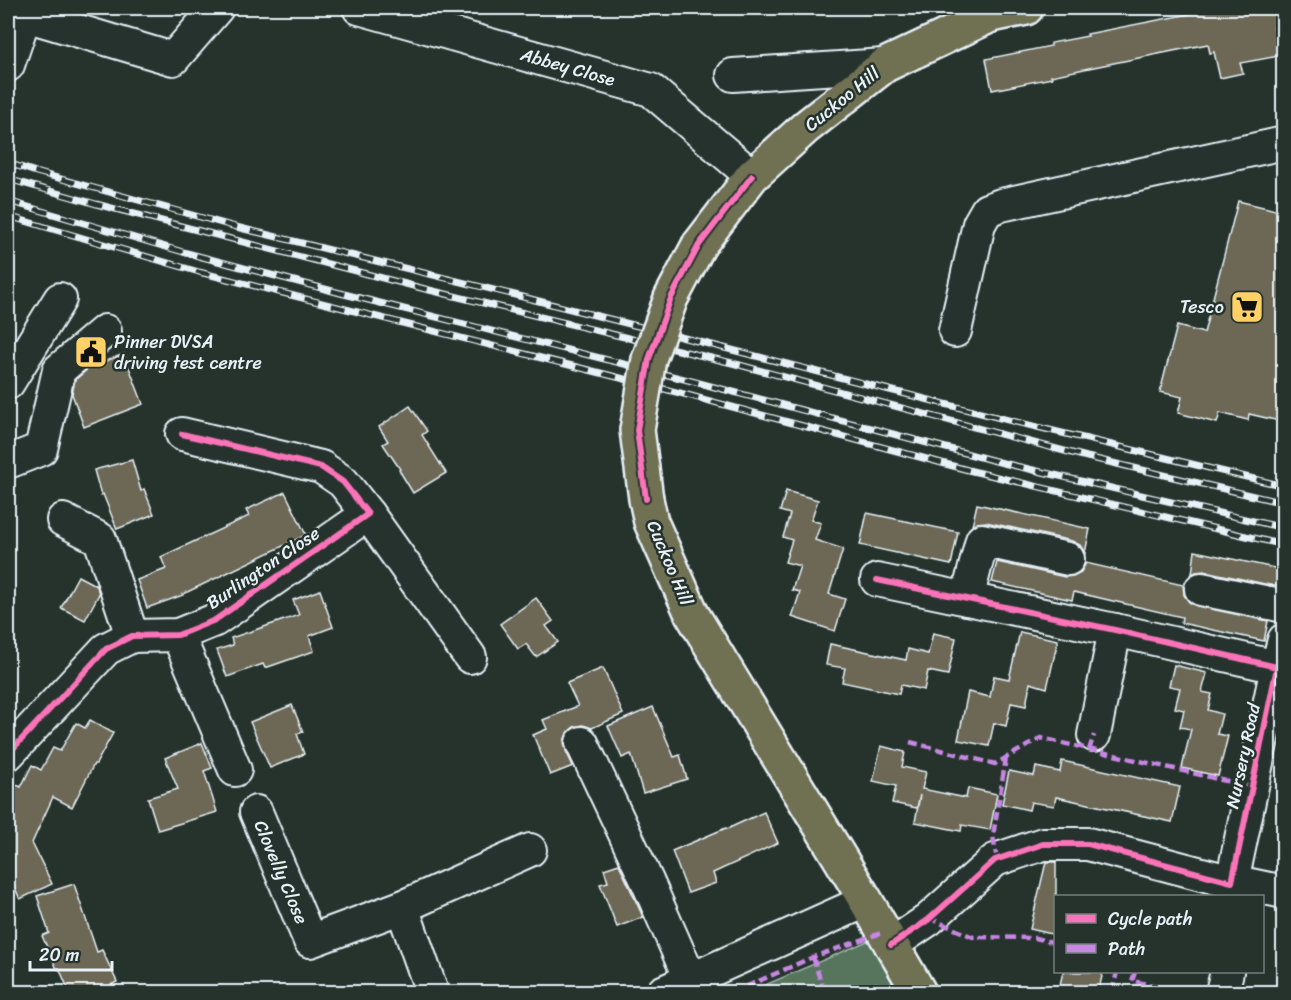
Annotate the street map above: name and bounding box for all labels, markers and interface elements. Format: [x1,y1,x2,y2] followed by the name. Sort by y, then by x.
[516,38,619,96] street label: Abbey Close
[797,58,888,140] street label: Cuckoo Hill
[1229,289,1265,325] supermarket icon: Tesco
[1180,291,1224,323] place label: Tesco
[114,326,262,379] place label: Pinner DVSA driving test centre
[73,334,109,370] public building icon: Pinner DVSA driving test centre
[638,515,703,612] street label: Cuckoo Hill
[199,518,327,618] street label: Burlington Close
[1216,699,1270,812] street label: Nursery Road
[245,815,317,929] street label: Clovelly Close
[1054,895,1264,973] legend
[1108,903,1192,935] text: Cycle path
[1108,933,1145,965] text: Path
[30,934,112,972] scale bar
[39,939,79,971] text: 20 m

